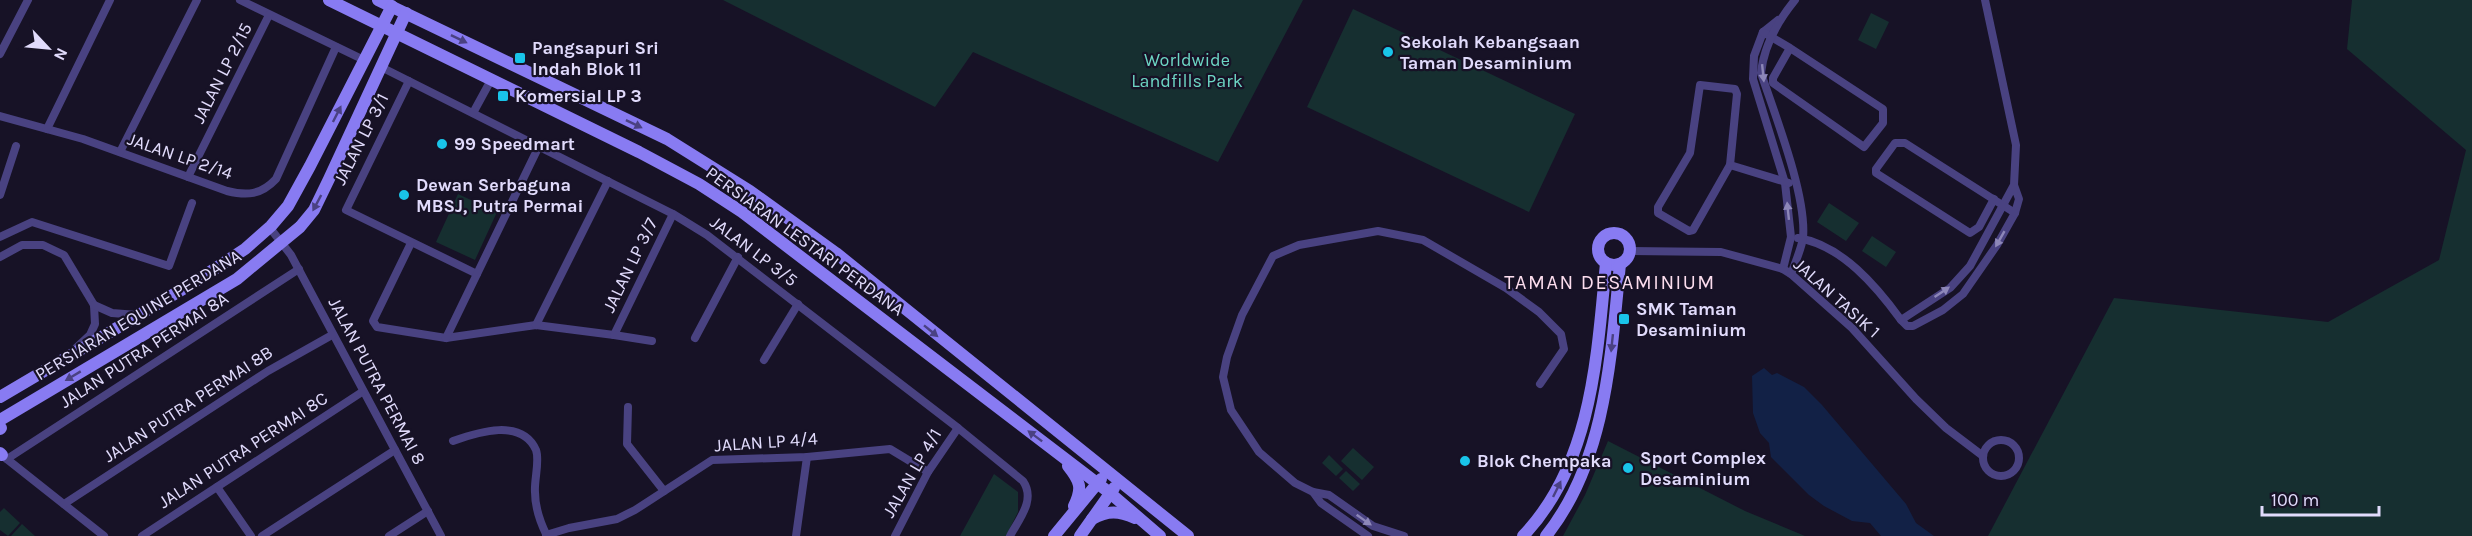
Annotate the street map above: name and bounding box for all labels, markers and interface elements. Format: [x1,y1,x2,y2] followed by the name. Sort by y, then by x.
[18,18,78,78] north arrow
[187,19,257,127] street label: JALAN LP 2/15
[1400,31,1580,74] place label: Sekolah Kebangsaan Taman Desaminium
[450,34,467,43] one-way arrow
[532,37,659,80] place label: Pangsapuri Sri Indah Blok 11
[50,45,72,64] text: N
[1381,45,1395,59] marker: Sekolah Kebangsaan Taman Desaminium
[1131,49,1243,92] park label: Worldwide Landfills Park
[513,51,527,65] marker: Pangsapuri Sri Indah Blok 11
[1758,64,1768,83] one-way arrow
[515,85,642,107] place label: Komersial LP 3
[329,89,393,189] street label: JALAN LP 3/1
[496,89,510,103] marker: Komersial LP 3
[331,105,341,123] one-way arrow
[626,119,643,128] one-way arrow
[125,128,235,184] street label: JALAN LP 2/14
[454,133,575,155] place label: 99 Speedmart
[435,137,449,151] marker: 99 Speedmart
[702,162,908,320] street label: PERSIARAN LESTARI PERDANA
[416,174,584,217] place label: Dewan Serbaguna MBSJ, Putra Permai
[397,188,411,202] marker: Dewan Serbaguna MBSJ, Putra Permai
[312,195,322,212] one-way arrow
[1783,202,1792,221] one-way arrow
[706,211,802,291] street label: JALAN LP 3/5
[598,214,663,316] street label: JALAN LP 3/7
[1995,231,2006,247] one-way arrow
[31,245,245,385] street label: PERSIARAN EQUINE PERDANA
[1789,253,1885,343] street label: JALAN TASIK 1
[1504,271,1716,294] district label: TAMAN DESAMINIUM
[1934,286,1950,298] one-way arrow
[56,287,232,413] street label: JALAN PUTRA PERMAI 8A
[324,294,430,468] street label: JALAN PUTRA PERMAI 8
[1636,298,1746,341] place label: SMK Taman Desaminium
[1617,312,1631,326] marker: SMK Taman Desaminium
[923,324,939,337] one-way arrow
[1607,334,1617,353] one-way arrow
[99,341,277,467] street label: JALAN PUTRA PERMAI 8B
[65,370,81,381] one-way arrow
[154,387,332,513] street label: JALAN PUTRA PERMAI 8C
[878,424,946,522] street label: JALAN LP 4/1
[714,427,818,457] street label: JALAN LP 4/4
[1027,430,1042,442] one-way arrow
[1640,447,1766,490] place label: Sport Complex Desaminium
[1477,450,1611,472] place label: Blok Chempaka
[1458,454,1472,468] marker: Blok Chempaka
[1621,461,1635,475] marker: Sport Complex Desaminium
[2262,479,2379,517] scale bar
[1552,481,1562,498] one-way arrow
[2271,489,2319,511] text: 100 m
[1356,514,1372,526] one-way arrow

